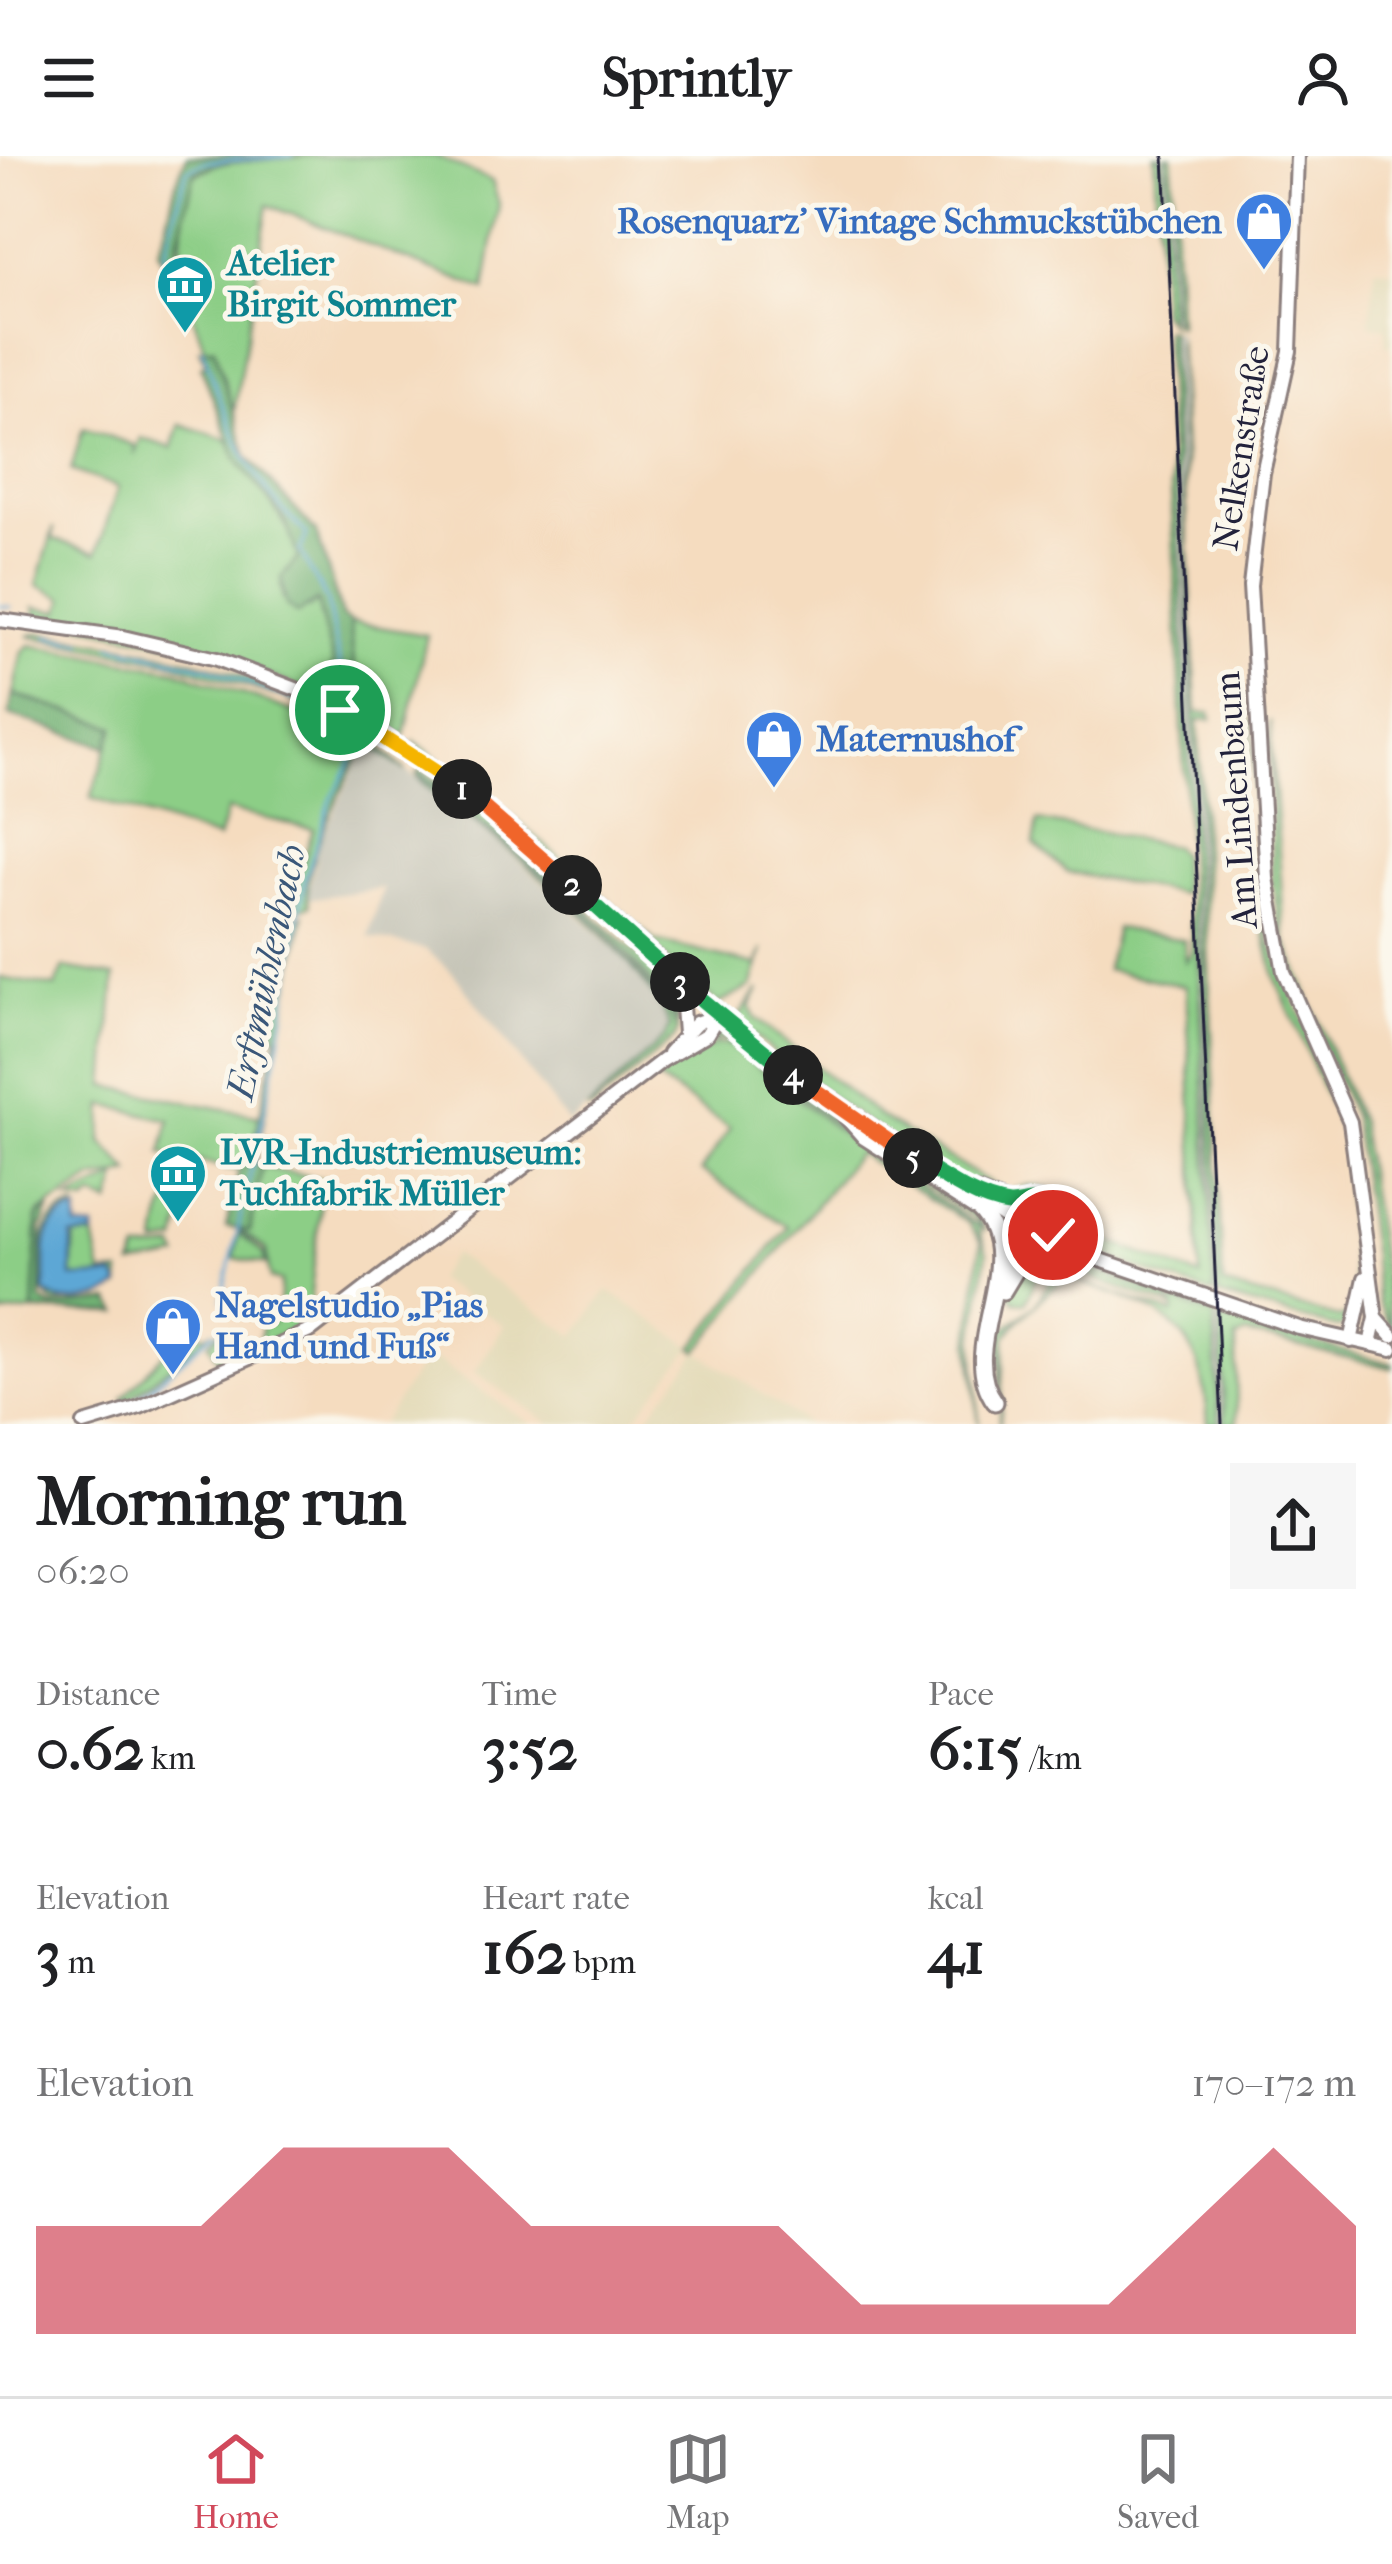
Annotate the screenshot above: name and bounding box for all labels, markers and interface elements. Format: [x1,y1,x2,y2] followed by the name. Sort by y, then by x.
[36,45,102,111] icon: menu
[1290,45,1356,111] icon: person
[602,47,790,110] text: Sprintly
[1233,190,1295,272] shop icon: Rosenquarz’ Vintage Schmuckstübchen
[617,200,1223,242] place label: Rosenquarz’ Vintage Schmuckstübchen
[225,242,457,325] place label: Atelier Birgit Sommer
[154,253,216,335] museum icon: Atelier Birgit Sommer
[1204,343,1278,553] street label: Nelkenstraße
[289,659,391,761] pin
[1206,670,1266,932] street label: Am Lindenbaum
[307,677,373,743] icon: arrive
[743,708,805,790] shop icon: Maternushof
[816,718,1024,760] place label: Maternushof
[432,759,492,819] pin: 1
[456,769,468,808] text: 1
[216,840,315,1106] water label: Erftmühlenbach
[542,855,602,915] pin: 2
[564,865,580,904] text: 2
[650,952,710,1012] pin: 3
[673,962,687,1001] text: 3
[763,1045,823,1105] pin: 4
[783,1055,803,1094] text: 4
[883,1128,943,1188] pin: 5
[219,1131,582,1214] place label: LVR-Industriemuseum: Tuchfabrik Müller
[906,1138,920,1177] text: 5
[147,1142,209,1224] museum icon: LVR-Industriemuseum: Tuchfabrik Müller
[1002,1184,1104,1286] pin
[1020,1202,1086,1268] icon: check
[215,1284,483,1367] place label: Nagelstudio „Pias Hand und Fuß“
[142,1295,204,1377] shop icon: Nagelstudio „Pias Hand und Fuß“
[1230,1463,1356,1589] button: share
[36,1464,406,1541] text: Morning run
[36,1548,130,1594] text: 06:20
[36,1675,160,1714] text: Distance
[482,1675,557,1714] text: Time
[928,1675,994,1714] text: Pace
[36,1714,144,1785] text: 0.62
[482,1714,578,1785] text: 3:52
[928,1714,1022,1785] text: 6:15
[144,1739,196,1778] text: km
[1022,1739,1082,1778] text: /km
[36,1879,169,1918] text: Elevation
[482,1879,630,1918] text: Heart rate
[928,1879,984,1918] text: kcal
[36,1918,61,1989] text: 3
[482,1918,567,1989] text: 162
[928,1918,985,1989] text: 41
[61,1943,95,1982] text: m
[567,1943,636,1982] text: bpm
[36,2060,194,2106] text: Elevation
[1191,2060,1356,2106] text: 170–172 m
[193,2426,279,2537] tab: Home
[665,2426,731,2537] tab: Map
[1117,2426,1199,2537] tab: Saved

